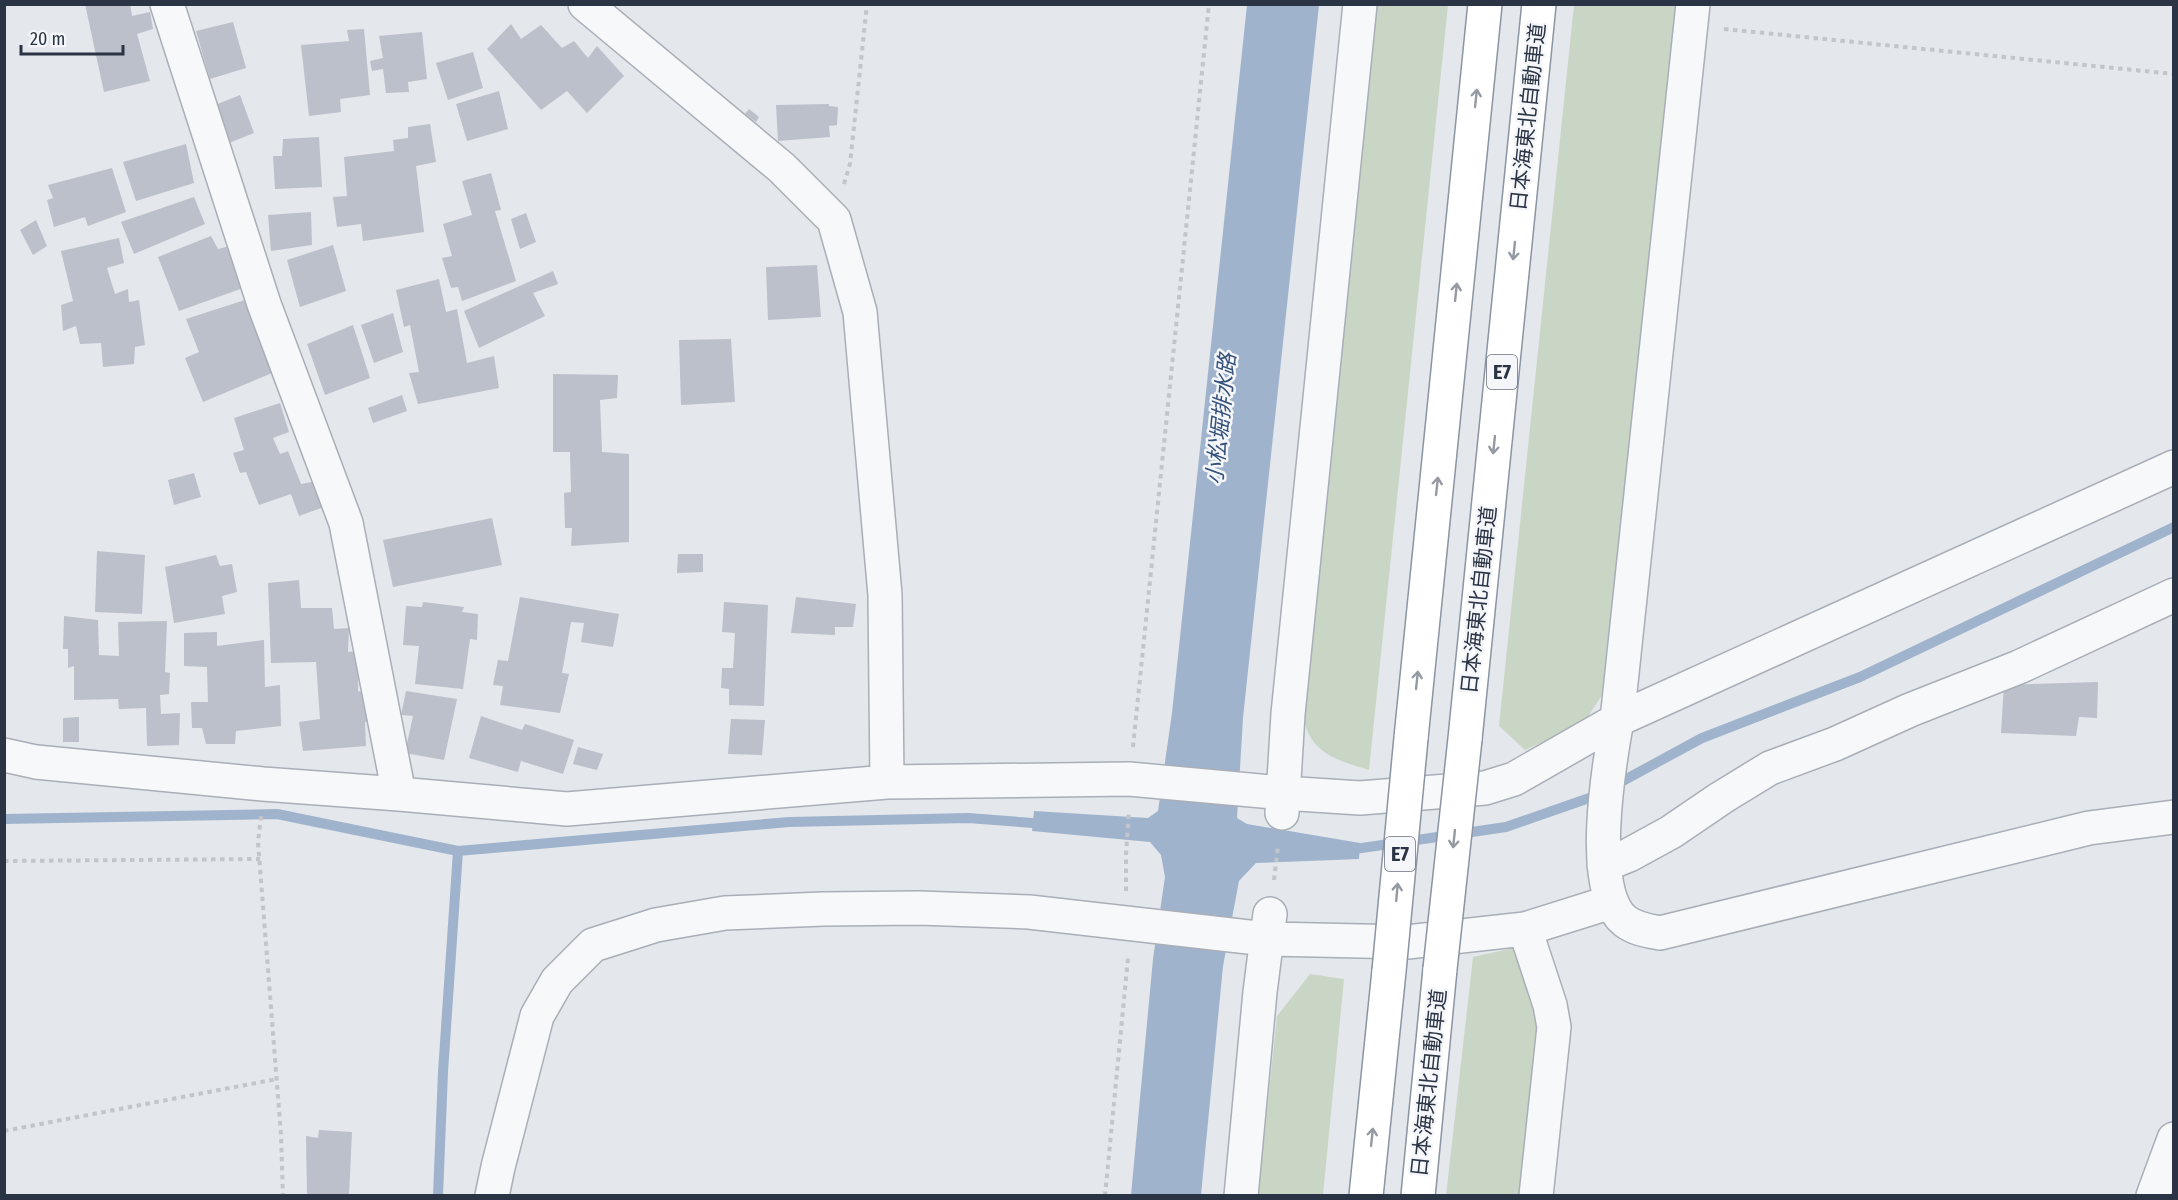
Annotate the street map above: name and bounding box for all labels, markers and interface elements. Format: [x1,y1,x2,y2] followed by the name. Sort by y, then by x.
[21,18,123,56] scale bar
[1505,22,1551,212] street label: 日本海東北自動車道
[30,28,65,50] text: 20 m
[1471,88,1482,108] one-way arrow
[1508,240,1519,260] one-way arrow
[1451,282,1462,302] one-way arrow
[1201,350,1242,486] water label: 小松堀排水路
[1487,355,1517,389] road number: E7
[1488,434,1499,454] one-way arrow
[1432,476,1443,496] one-way arrow
[1456,505,1502,695] street label: 日本海東北自動車道
[1412,670,1423,690] one-way arrow
[1448,829,1459,849] one-way arrow
[1385,837,1415,871] road number: E7
[1392,882,1403,902] one-way arrow
[1406,988,1452,1178] street label: 日本海東北自動車道
[1367,1128,1378,1148] one-way arrow

